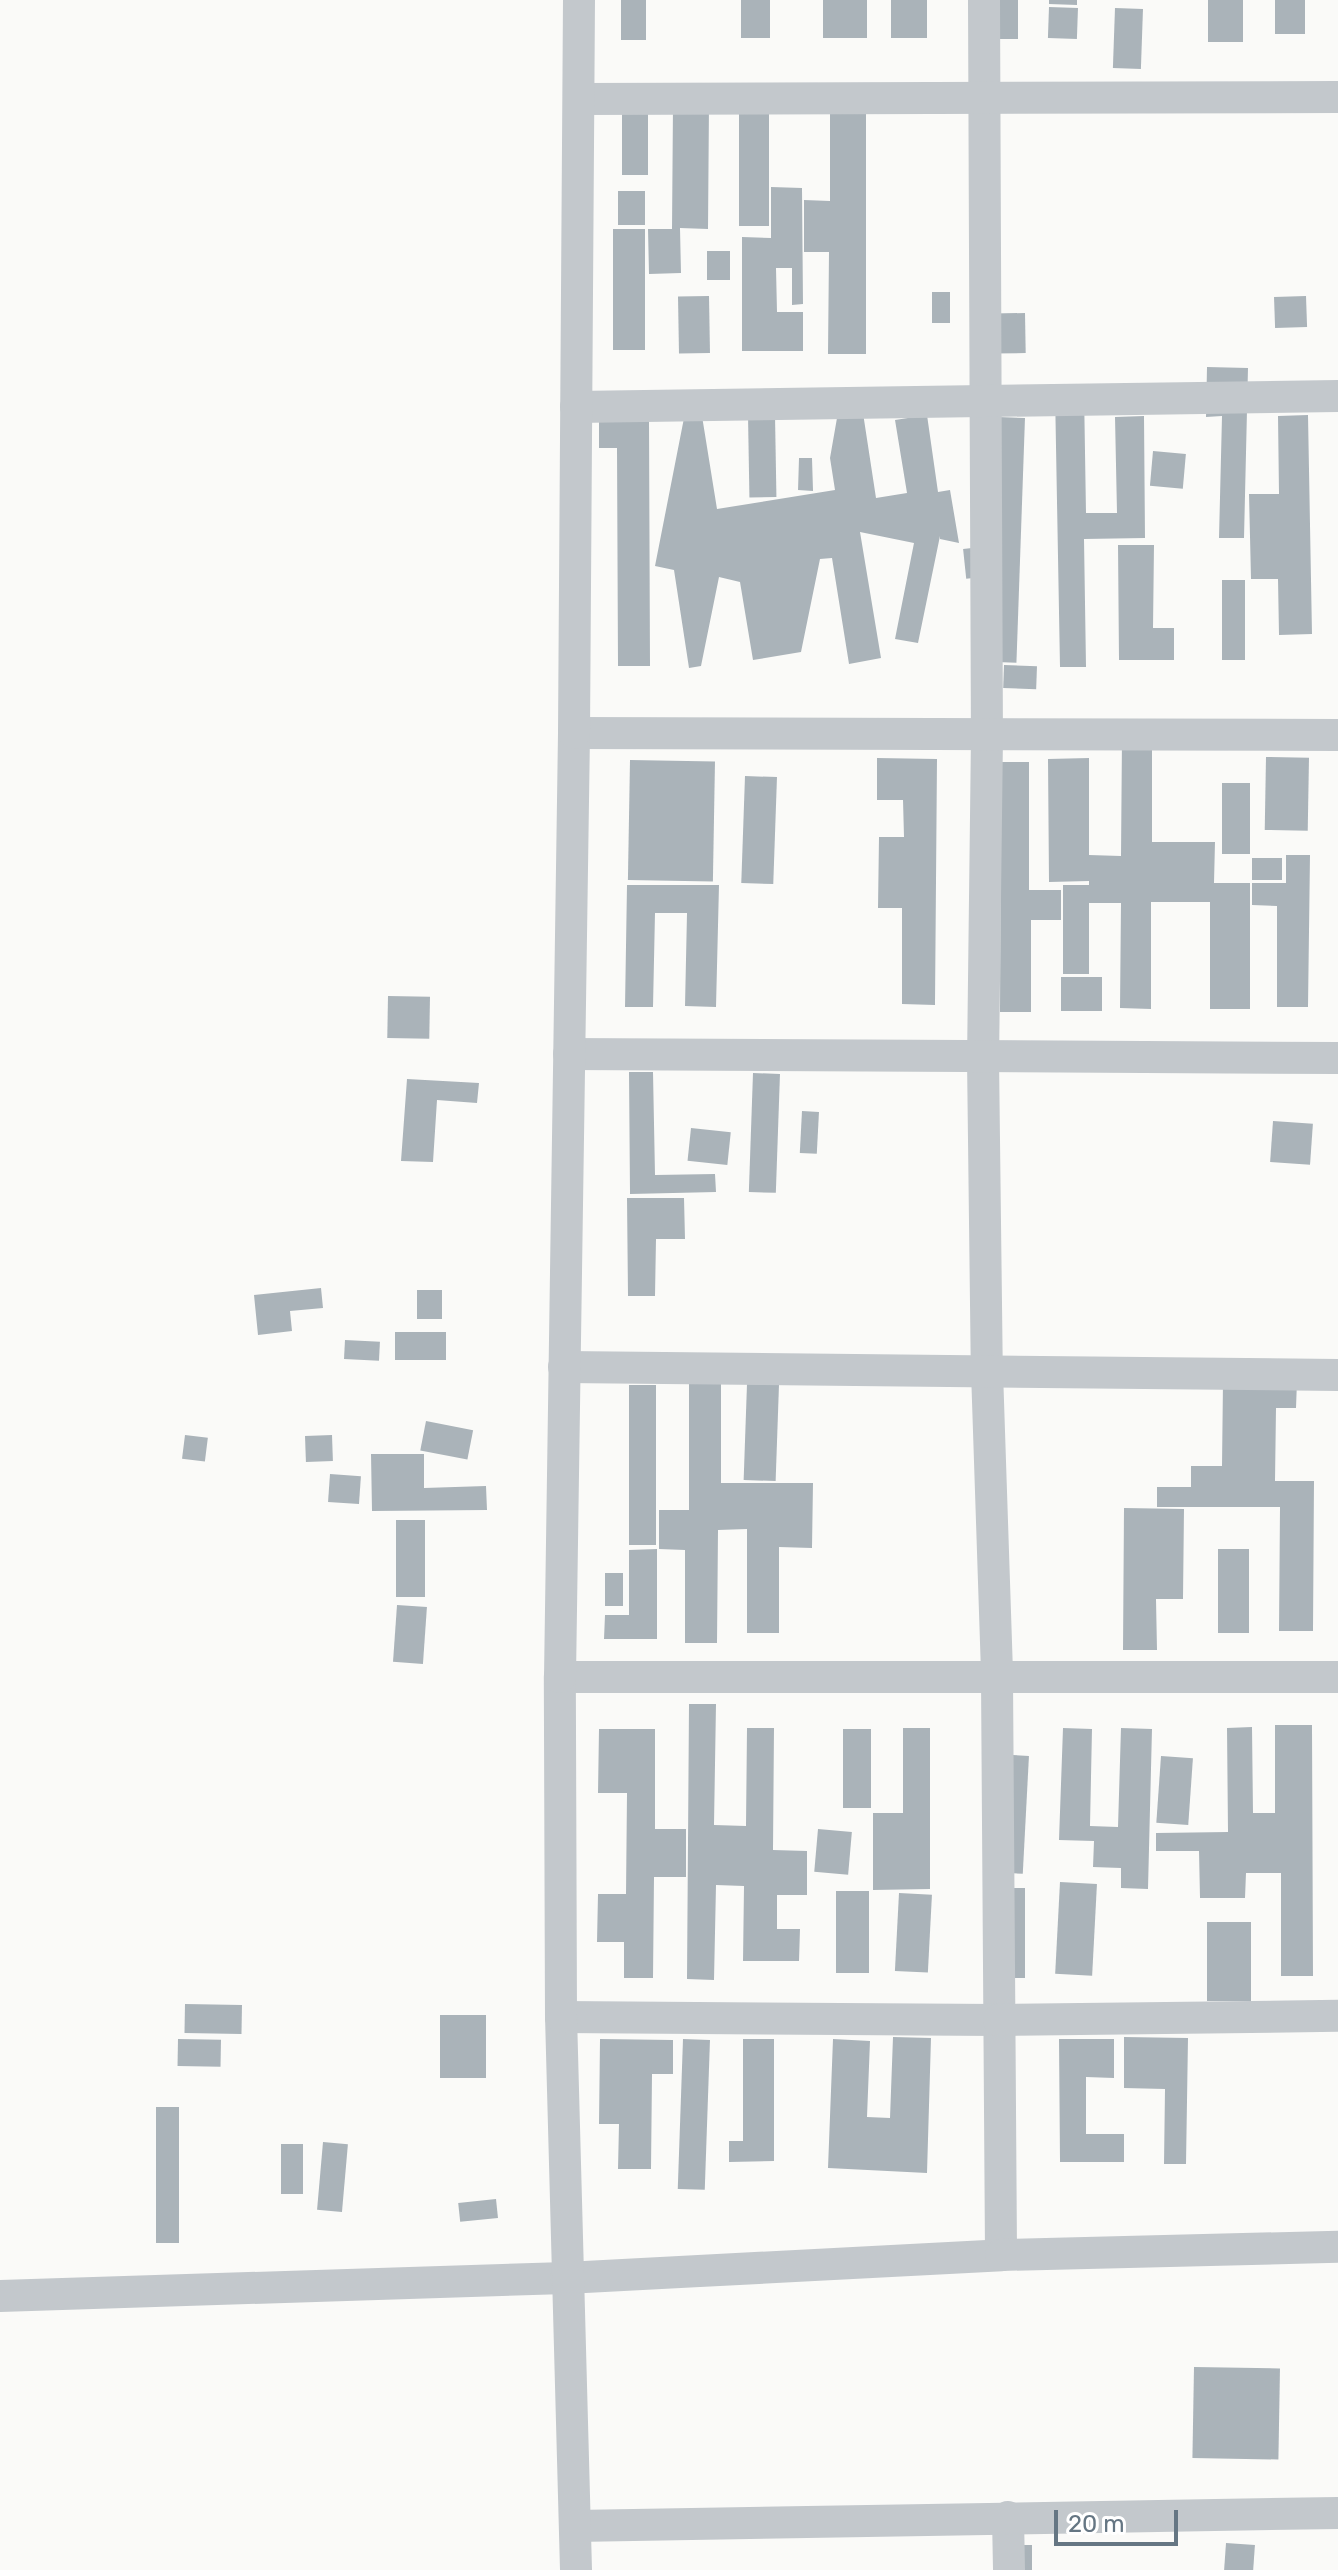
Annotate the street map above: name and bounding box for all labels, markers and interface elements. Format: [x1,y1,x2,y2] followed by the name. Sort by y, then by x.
[1058,2494,1182,2544] scale bar
[1068,2510,1125,2538] text: 20 m

